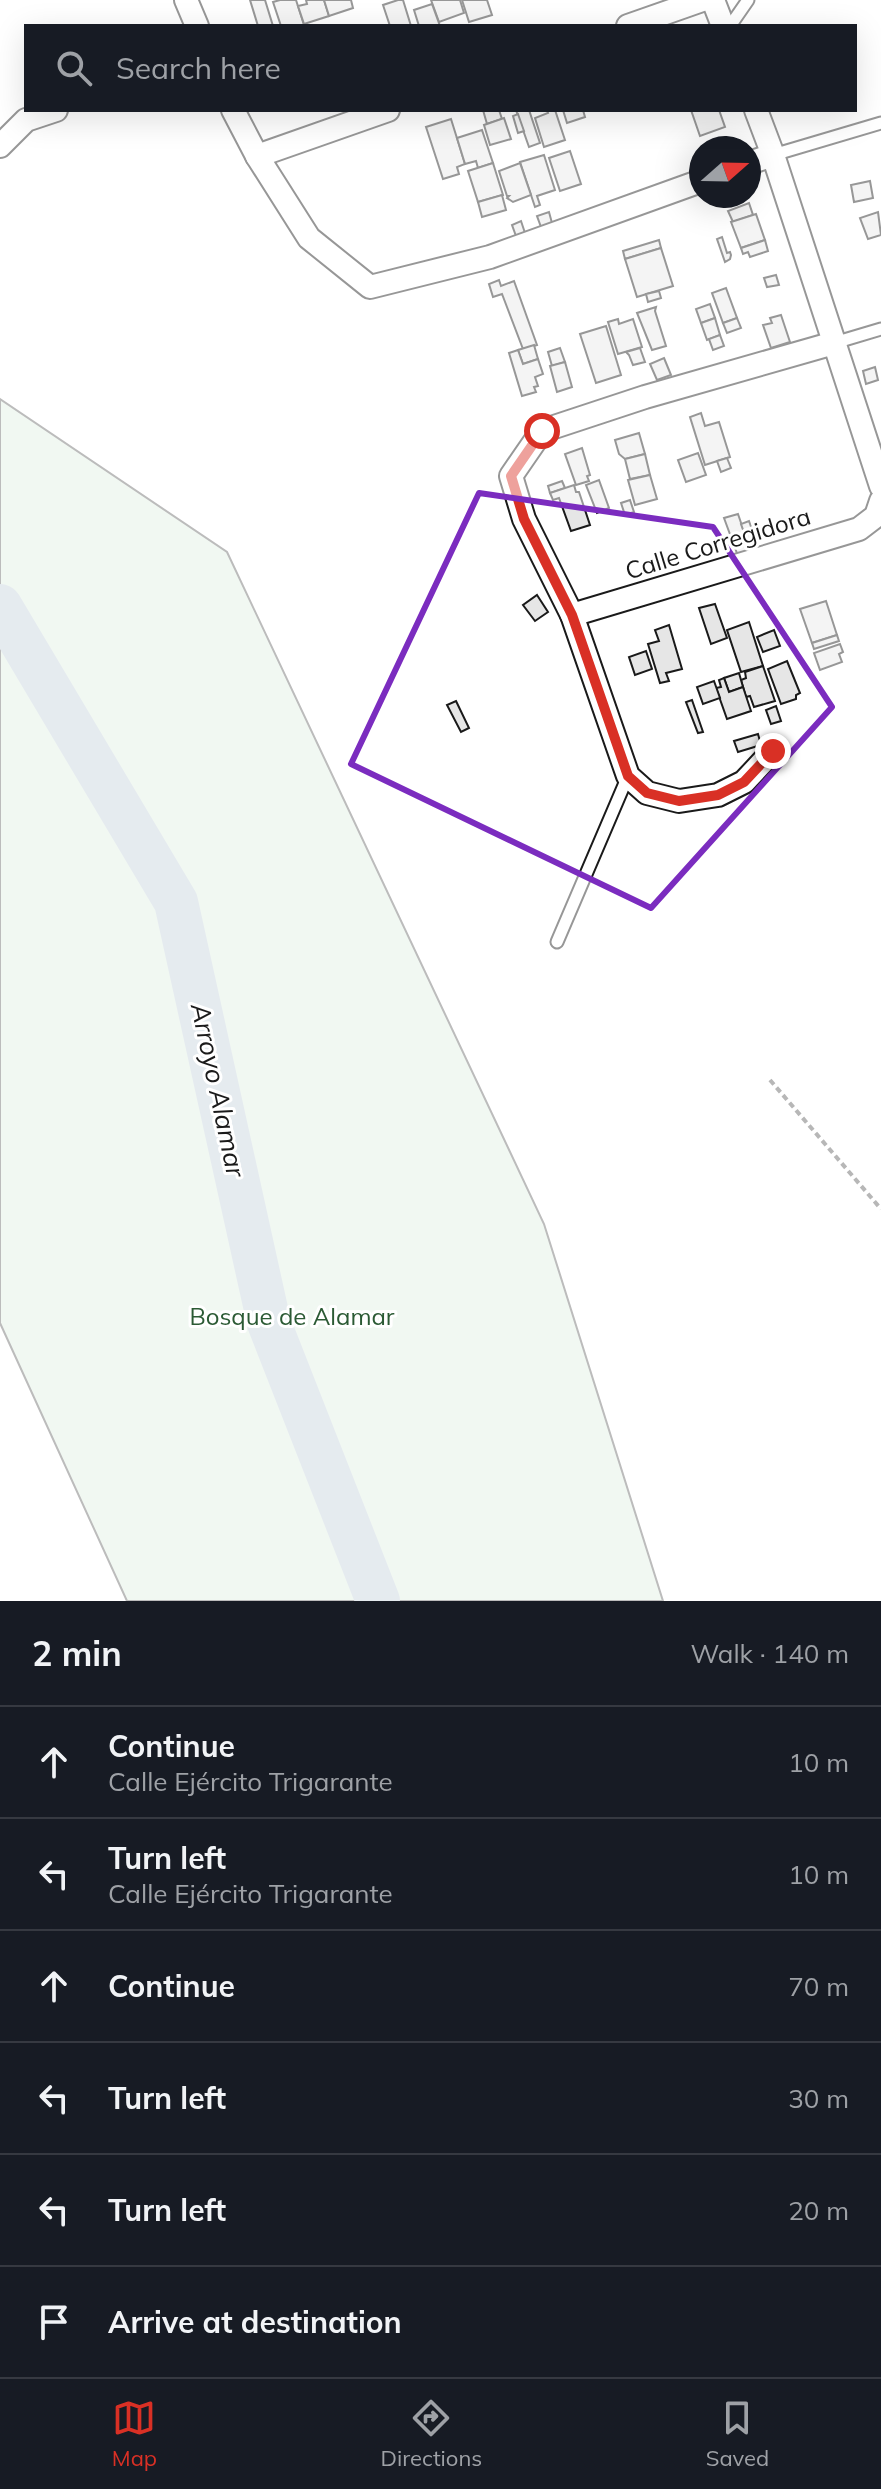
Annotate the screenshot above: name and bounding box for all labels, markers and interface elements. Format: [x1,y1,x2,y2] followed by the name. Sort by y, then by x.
[24,24,857,112] search box
[52,46,96,90] icon: search
[116,49,281,87] text: Search here
[689,136,761,208] north arrow
[524,413,560,449] route start
[621,501,814,585] street label: Calle Corregidora
[755,733,791,769] route end
[184,999,253,1181] water label: Arroyo Alamar
[189,1301,395,1331] park label: Bosque de Alamar
[32,1632,122,1675] text: 2 min
[690,1637,849,1670] text: Walk · 140 m
[108,1727,235,1765] text: Continue
[32,1740,76,1784] icon: ahead
[788,1746,849,1779] text: 10 m
[108,1765,393,1798] text: Calle Ejército Trigarante
[108,1839,226,1877] text: Turn left
[32,1852,76,1896] icon: left
[788,1858,849,1891] text: 10 m
[108,1877,393,1910] text: Calle Ejército Trigarante
[32,1964,76,2008] icon: ahead
[108,1967,235,2005] text: Continue
[788,1970,849,2003] text: 70 m
[32,2076,76,2120] icon: left
[108,2079,226,2117] text: Turn left
[788,2082,849,2115] text: 30 m
[32,2188,76,2232] icon: left
[108,2191,226,2229] text: Turn left
[788,2194,849,2227] text: 20 m
[32,2300,76,2344] icon: arrive
[108,2303,402,2341] text: Arrive at destination
[112,2396,157,2472] tab: Map
[381,2396,482,2472] tab: Directions
[706,2396,769,2472] tab: Saved

